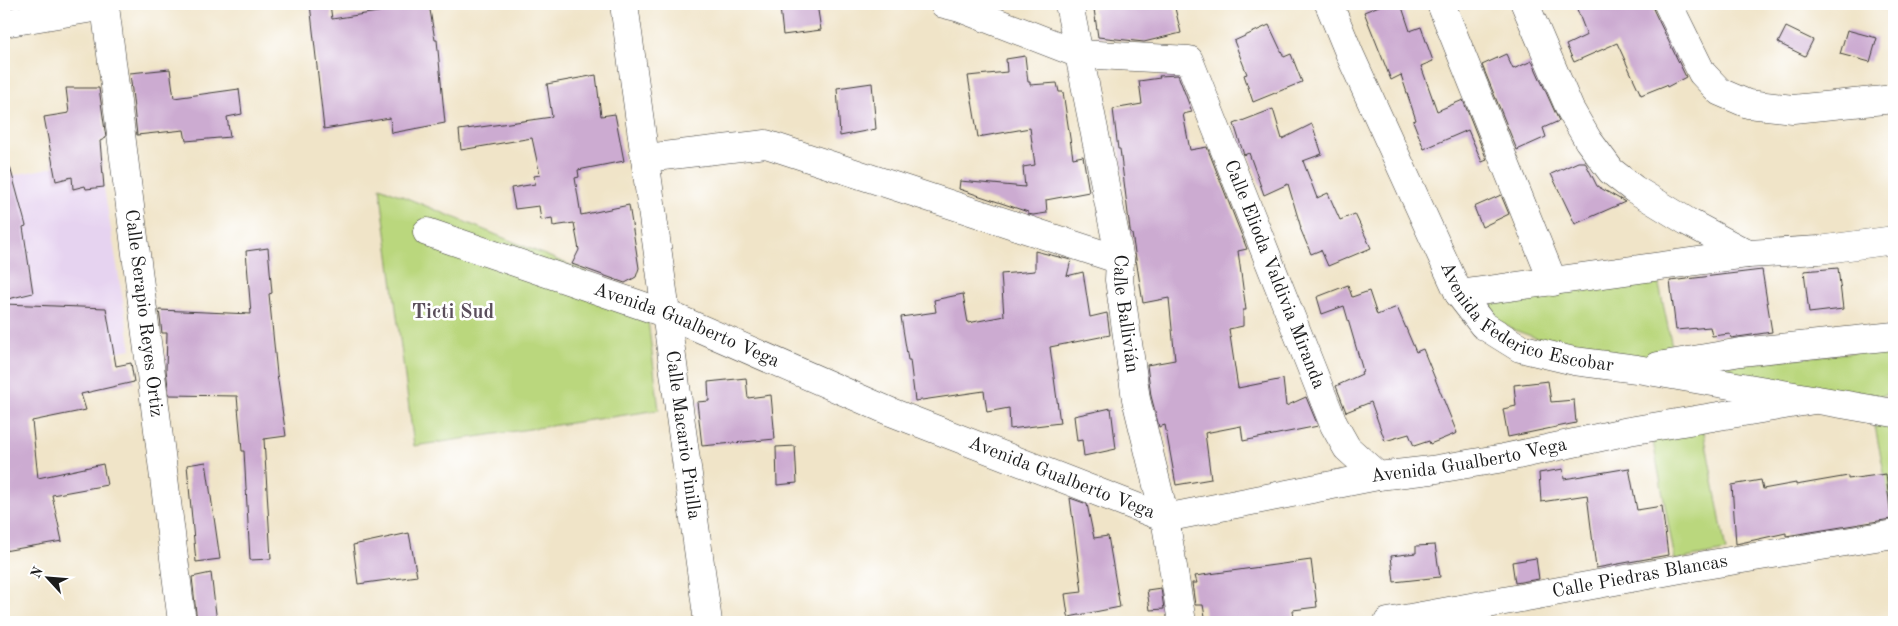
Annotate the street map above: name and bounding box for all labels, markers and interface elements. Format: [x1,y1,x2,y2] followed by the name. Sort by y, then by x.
[1220,157,1328,392] street label: Calle Elioda Valdivia Miranda
[121,208,166,418] street label: Calle Serapio Reyes Ortiz
[1109,254,1142,374] street label: Calle Ballivián
[1436,259,1615,375] street label: Avenida Federico Escobar
[591,280,783,372] street label: Avenida Gualberto Vega
[412,303,495,323] district label: Ticti Sud
[662,349,704,521] street label: Calle Macario Pinilla
[966,433,1158,523] street label: Avenida Gualberto Vega
[1369,435,1569,487] street label: Avenida Gualberto Vega
[1551,552,1729,602] street label: Calle Piedras Blancas
[22,554,72,604] north arrow
[29,565,46,581] text: N

